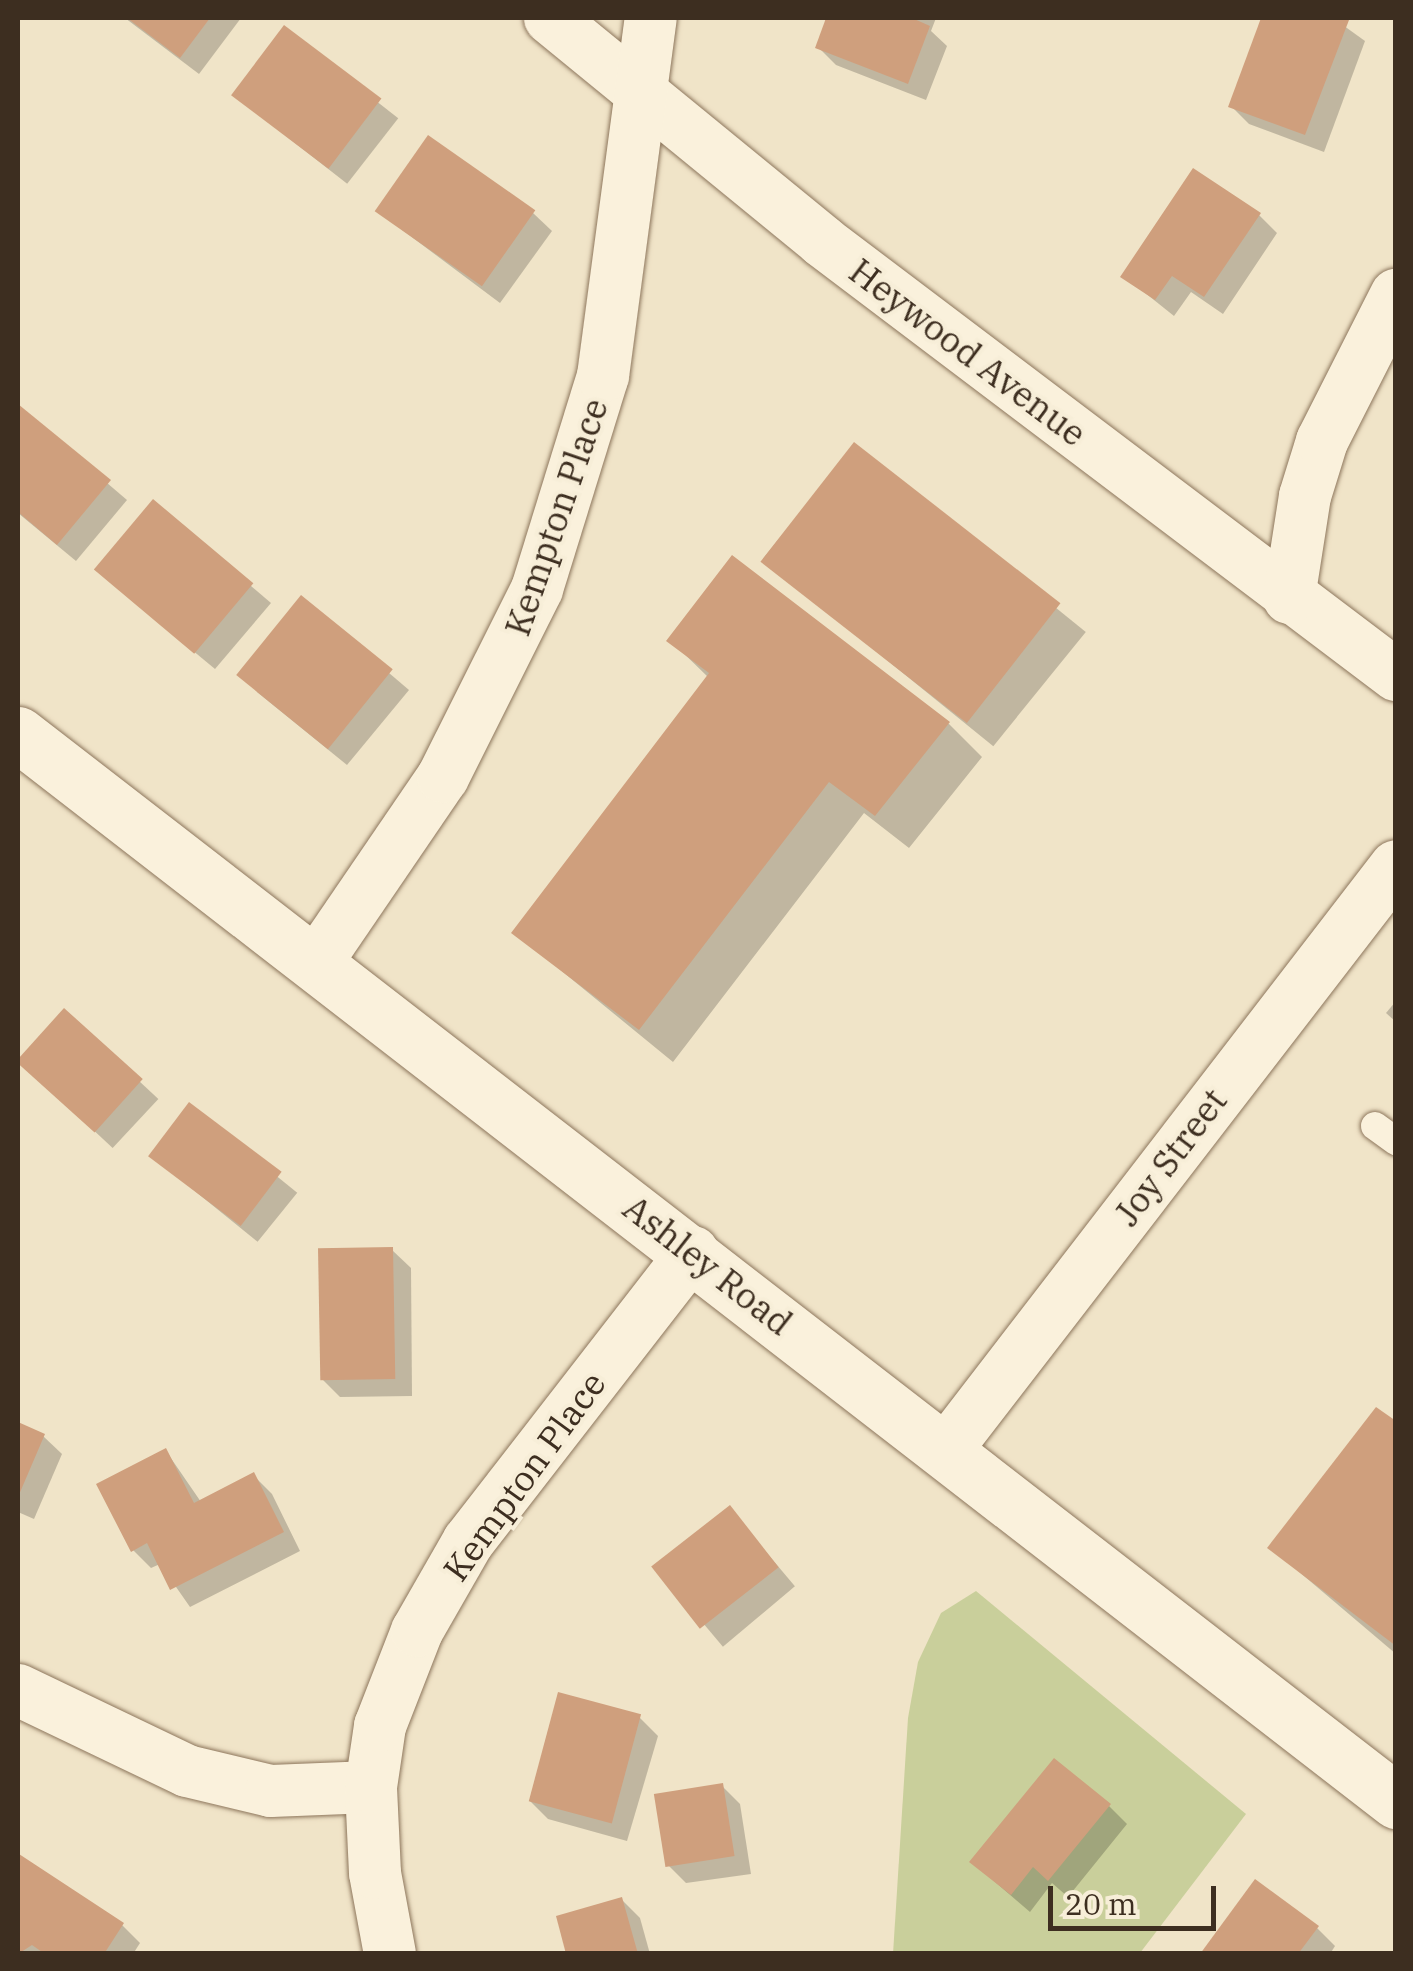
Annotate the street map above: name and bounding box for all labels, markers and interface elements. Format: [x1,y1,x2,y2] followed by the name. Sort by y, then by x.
[842,249,1094,455] street label: Heywood Avenue
[496,393,616,641] street label: Kempton Place
[1105,1080,1235,1234] street label: Joy Street
[615,1186,801,1344] street label: Ashley Road
[434,1363,614,1589] street label: Kempton Place
[1053,1866,1220,1928] scale bar
[1065,1884,1137,1923] text: 20 m

